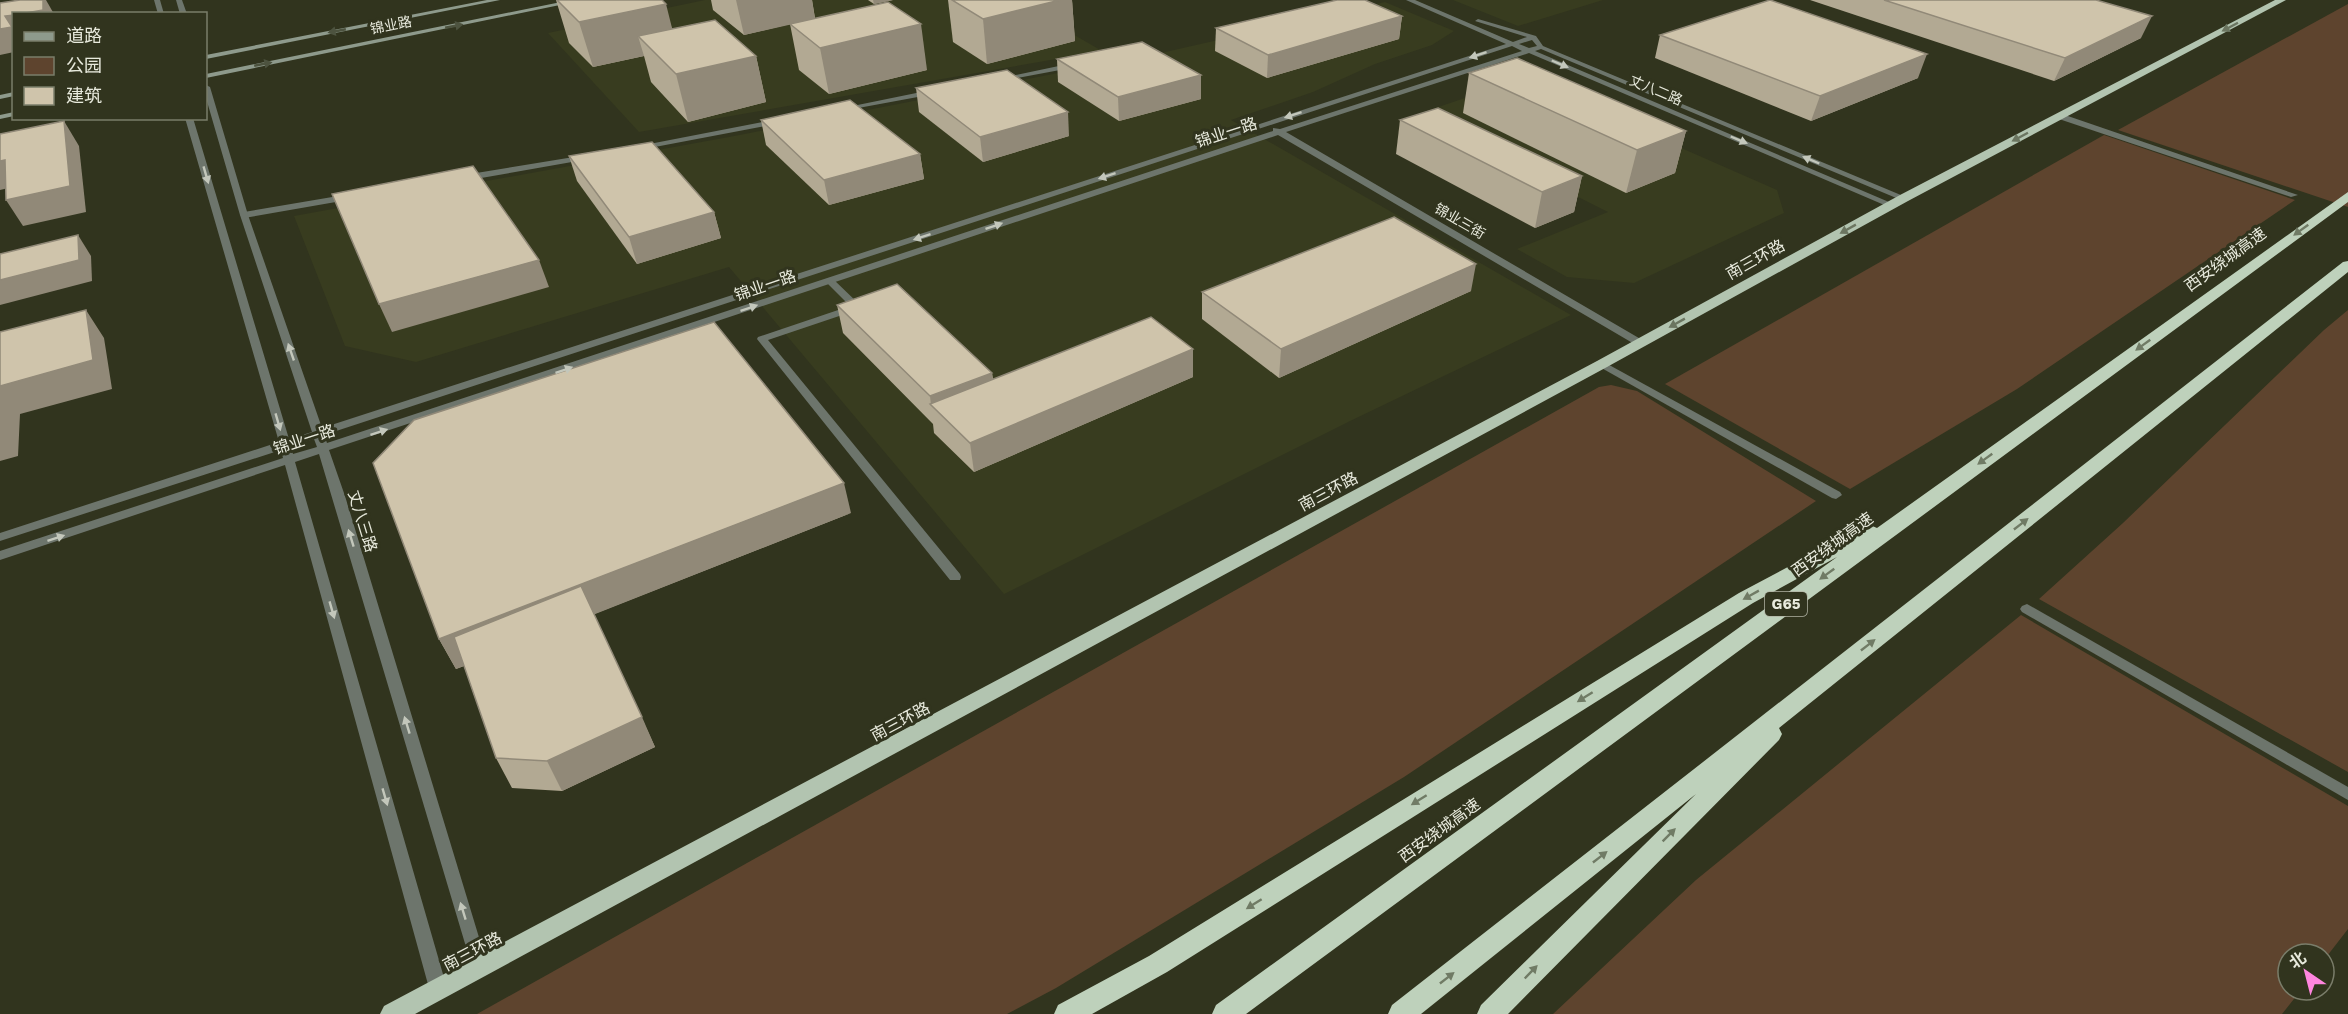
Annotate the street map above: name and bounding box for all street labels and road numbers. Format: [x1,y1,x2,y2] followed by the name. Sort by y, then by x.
[369,13,413,37] street label: 锦业路
[1627,72,1685,108] street label: 丈八二路
[1193,114,1260,151] street label: 锦业一路
[1432,200,1488,242] street label: 锦业三街
[2181,224,2270,295] street label: 西安绕城高速
[1723,236,1788,283] street label: 南三环路
[732,266,799,305] street label: 锦业一路
[271,421,338,458] street label: 锦业一路
[1296,468,1361,515] street label: 南三环路
[344,488,381,555] street label: 丈八三路
[1788,509,1877,580] street label: 西安绕城高速
[1765,592,1807,616] road number: G65
[868,698,933,745] street label: 南三环路
[1395,795,1484,866] street label: 西安绕城高速
[440,928,505,975] street label: 南三环路

